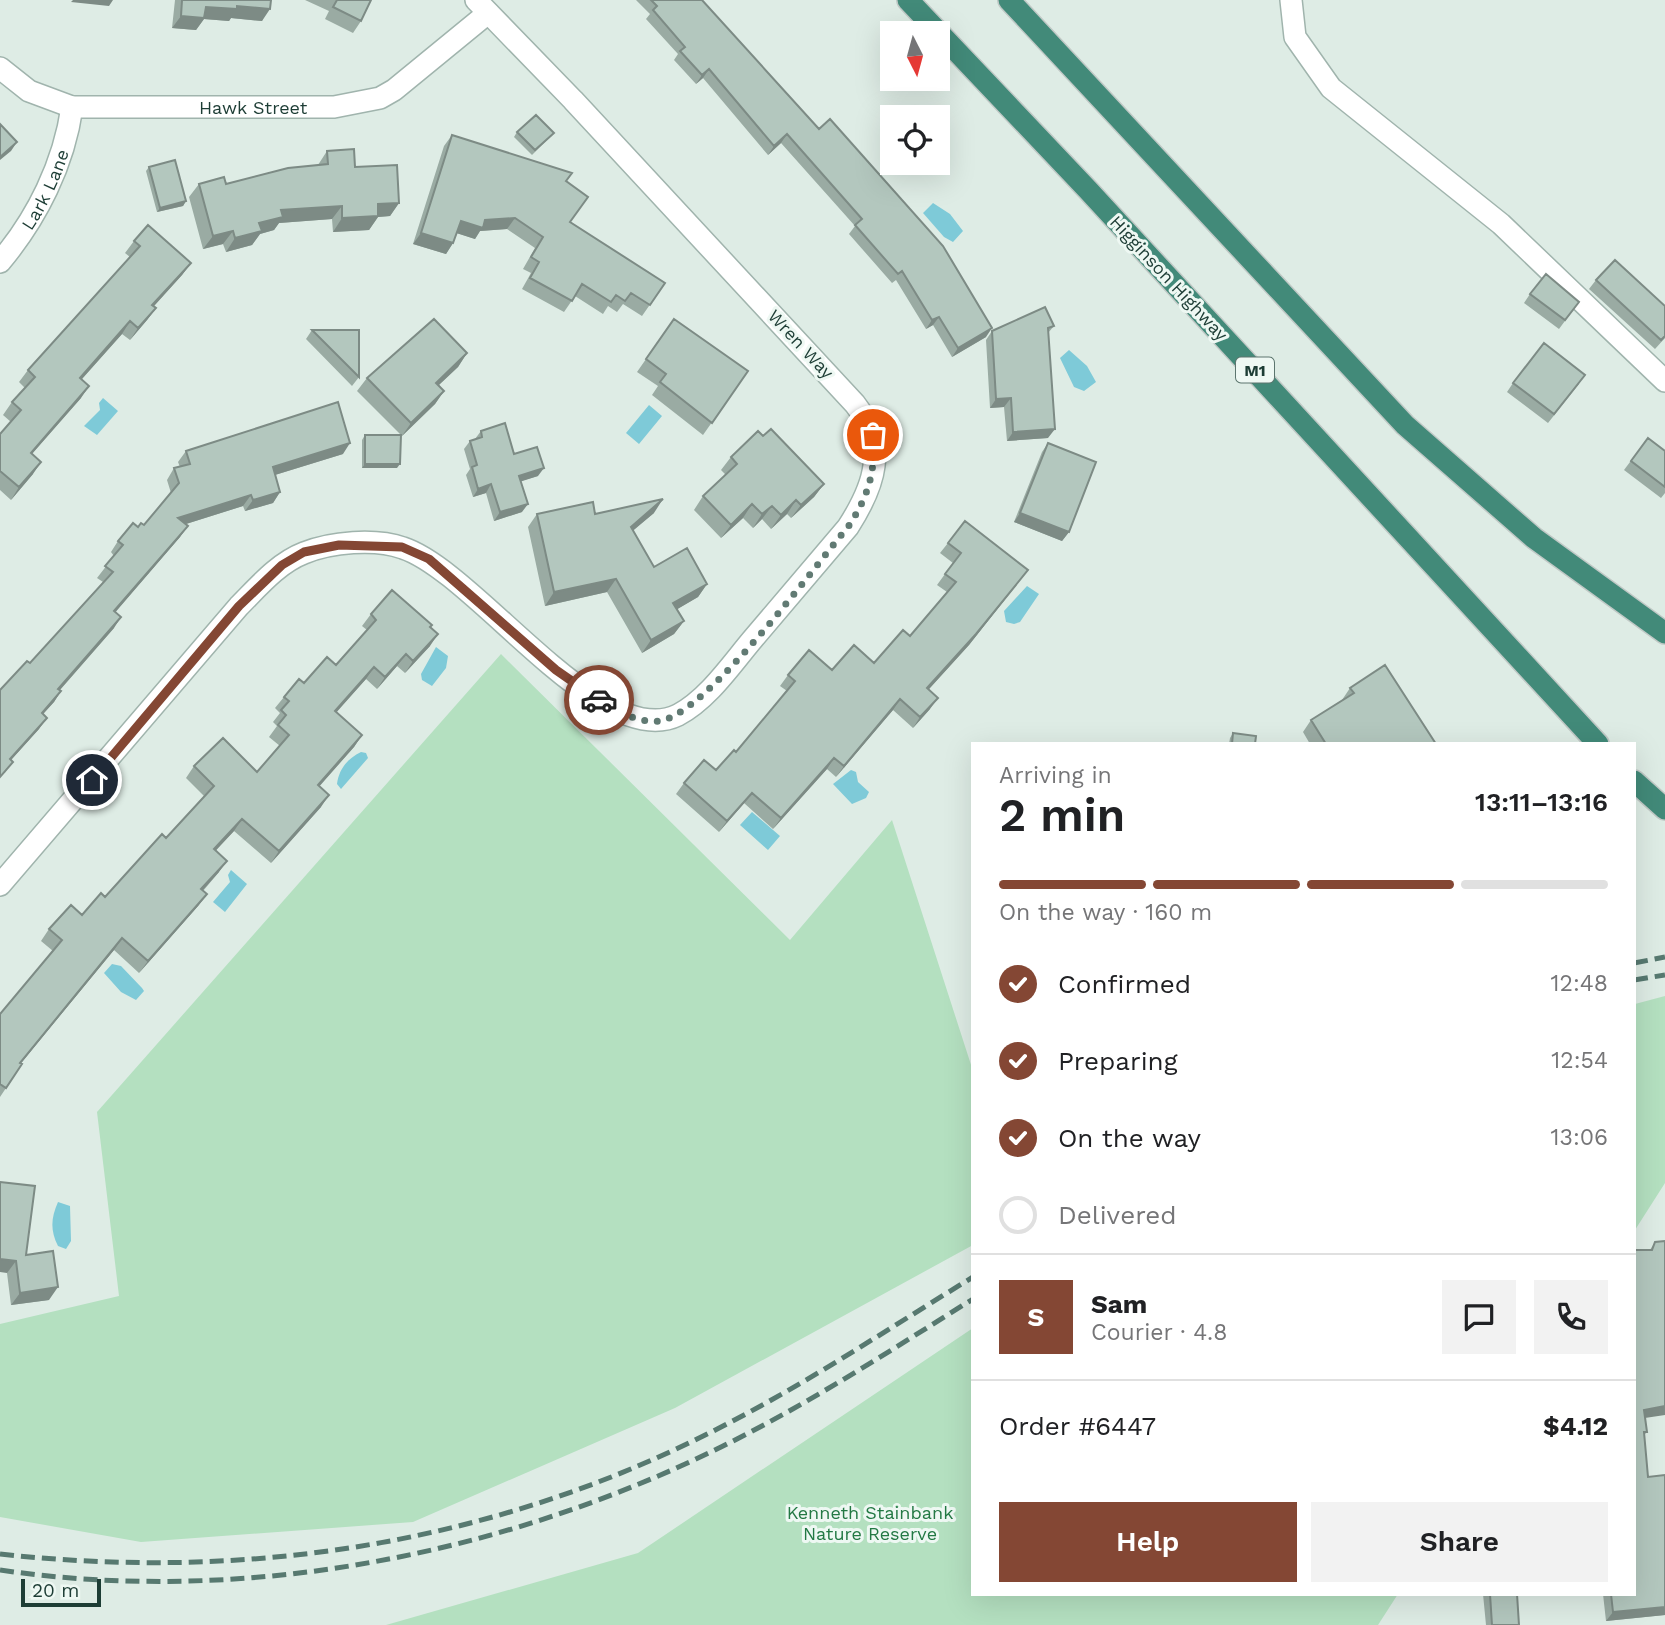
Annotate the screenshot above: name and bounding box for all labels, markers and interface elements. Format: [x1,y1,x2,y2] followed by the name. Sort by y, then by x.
[880,21,950,91] north arrow
[880,21,950,175] map controls
[199,97,308,118] street label: Hawk Street
[880,105,950,175] button: locate
[17,146,72,233] street label: Lark Lane
[1106,211,1233,345] street label: Higginson Highway
[764,305,839,383] street label: Wren Way
[1236,358,1274,382] road number: M1
[843,405,903,465] pin
[854,416,892,454] icon: bag
[564,665,634,735] courier
[580,681,618,719] icon: car
[62,750,122,810] pin
[73,761,111,799] icon: home
[999,762,1112,789] text: Arriving in
[1475,787,1608,817] text: 13:11–13:16
[999,788,1125,842] text: 2 min
[999,899,1212,926] text: On the way · 160 m
[999,965,1037,1003] icon: check
[1058,969,1191,999] text: Confirmed
[1551,970,1608,997] text: 12:48
[999,1042,1037,1080] icon: check
[1058,1046,1178,1076] text: Preparing
[1551,1047,1608,1074] text: 12:54
[999,1119,1037,1157] icon: check
[1058,1123,1201,1153] text: On the way
[1551,1124,1608,1151] text: 13:06
[1058,1200,1177,1230] text: Delivered
[1442,1280,1516,1354] button: chat
[1534,1280,1608,1354] button: phone
[1091,1289,1147,1319] text: Sam
[1028,1302,1044,1332] text: S
[1091,1319,1227,1346] text: Courier · 4.8
[999,1411,1156,1441] text: Order #6447
[1543,1411,1608,1441] text: $4.12
[787,1502,953,1544] park label: Kenneth Stainbank Nature Reserve
[999,1502,1297,1582] button: Help
[1311,1502,1608,1582] button: Share
[21,1576,102,1608] scale bar
[32,1579,79,1602] text: 20 m

